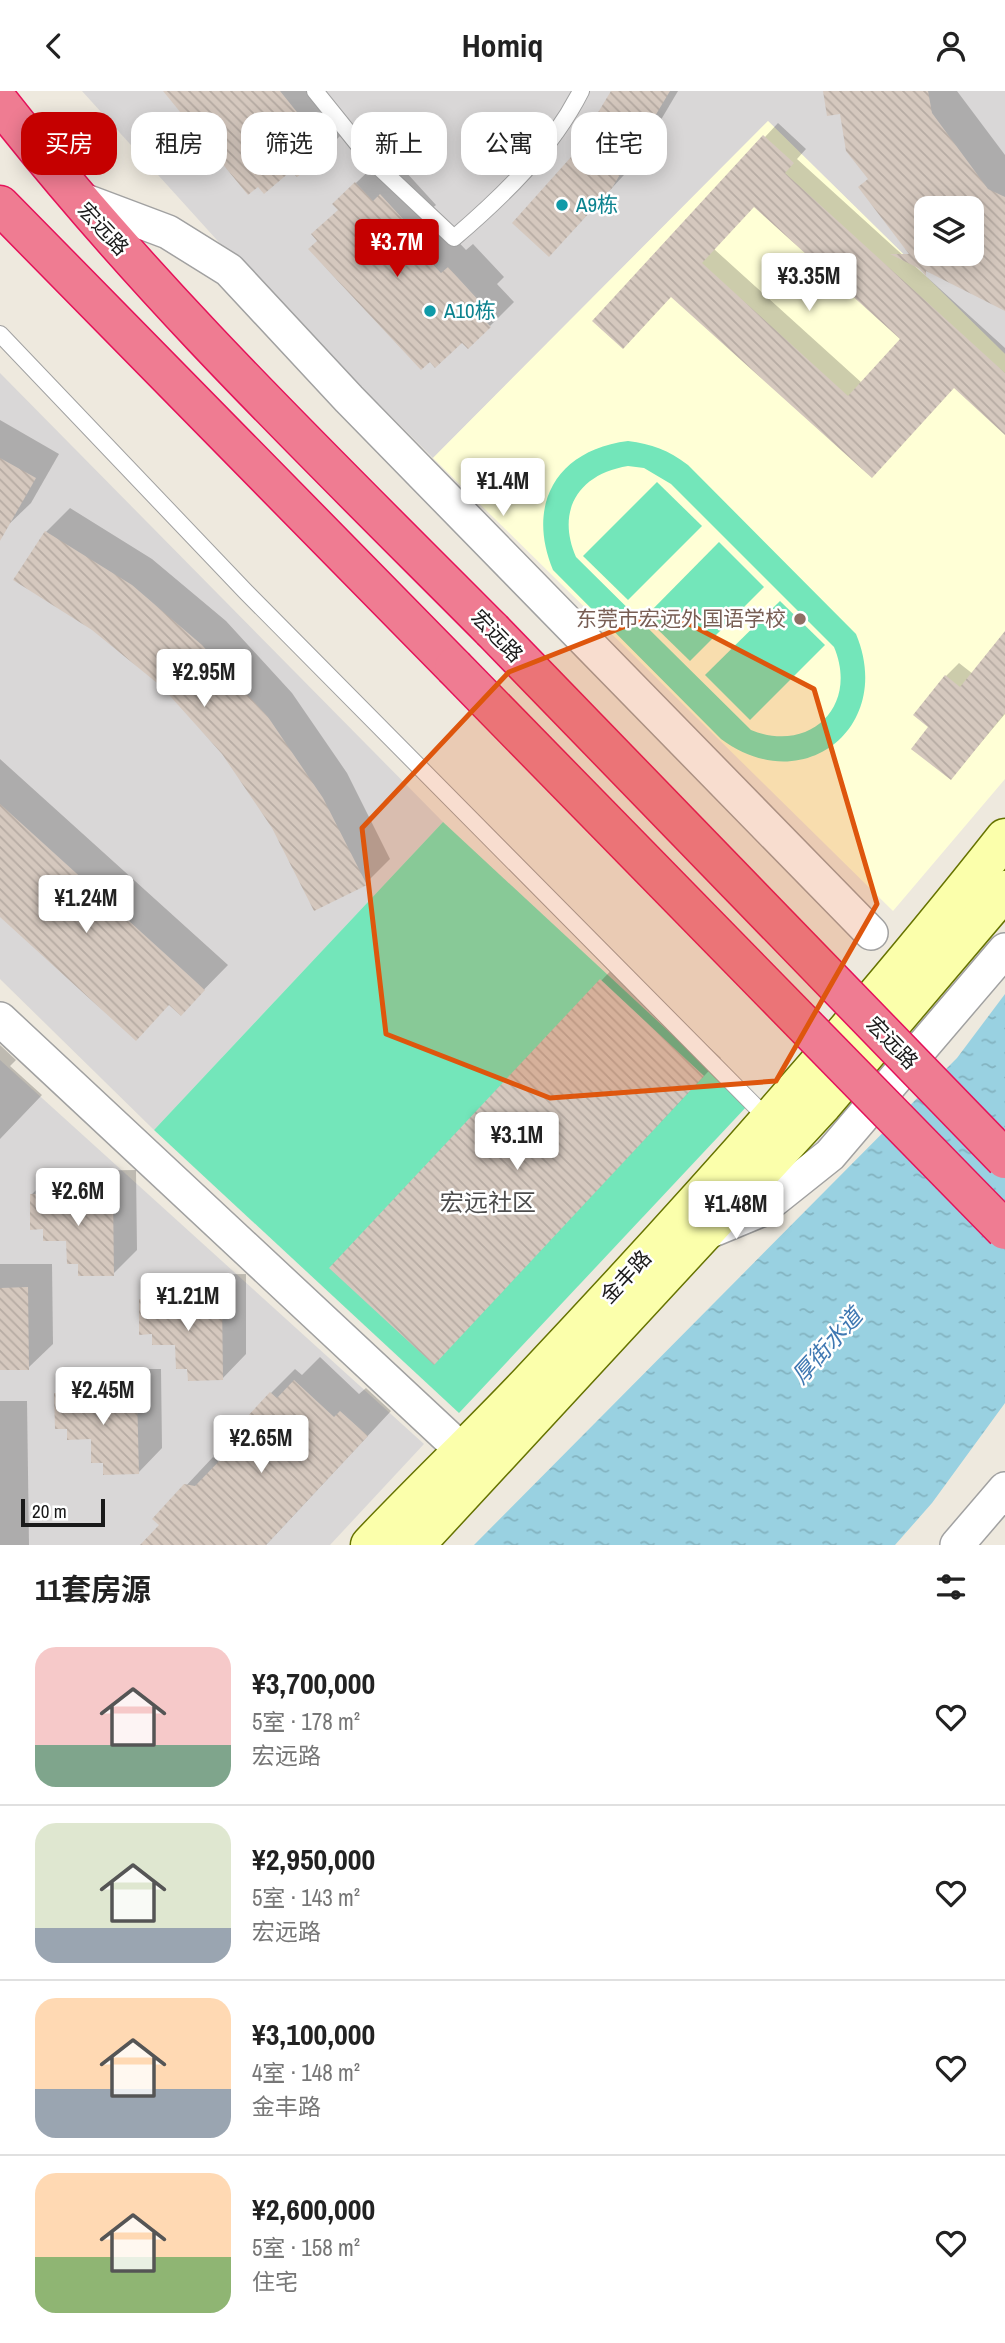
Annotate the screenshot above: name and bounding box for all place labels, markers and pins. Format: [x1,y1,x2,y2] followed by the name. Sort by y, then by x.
[575,190,618,219] place label: A9栋
[554,197,570,213] marker: A9栋
[348,219,446,279] pin: ¥3.7M
[752,253,866,313] pin: ¥3.35M
[443,296,496,325] place label: A10栋
[422,303,438,319] marker: A10栋
[454,459,552,518] pin: ¥1.4M
[576,604,786,633] place label: 东莞市宏远外国语学校
[792,611,808,627] marker: 东莞市宏远外国语学校
[147,649,261,709] pin: ¥2.95M
[29,875,143,935] pin: ¥1.24M
[468,1112,566,1172] pin: ¥3.1M
[29,1169,127,1228] pin: ¥2.6M
[679,1181,793,1241] pin: ¥1.48M
[131,1273,245,1333] pin: ¥1.21M
[46,1367,160,1427] pin: ¥2.45M
[204,1415,318,1475] pin: ¥2.65M

